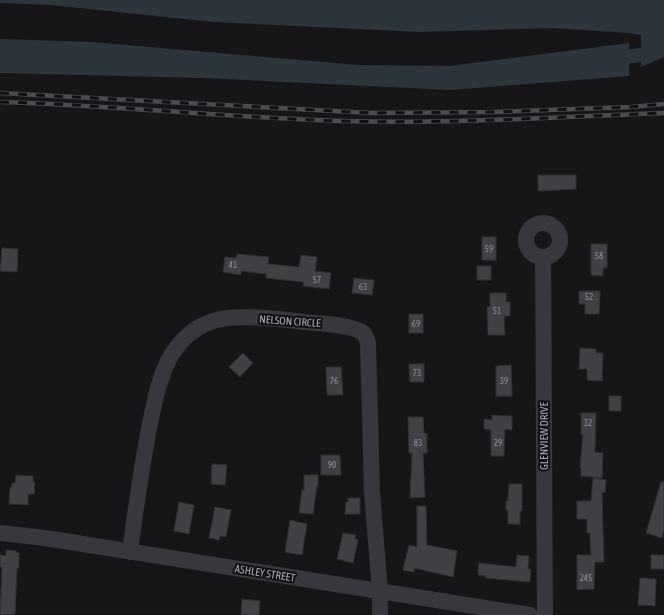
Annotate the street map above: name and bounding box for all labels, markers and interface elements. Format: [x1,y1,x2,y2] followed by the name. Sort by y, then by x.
[485,244,493,254] house number: 59
[595,251,603,261] house number: 58
[229,260,237,270] house number: 41
[313,275,321,285] house number: 57
[359,282,367,292] house number: 63
[585,292,593,302] house number: 52
[493,306,501,316] house number: 51
[259,313,321,329] street label: NELSON CIRCLE
[412,319,420,329] house number: 69
[413,368,421,378] house number: 73
[330,376,338,386] house number: 76
[500,376,508,386] house number: 39
[538,402,550,470] street label: GLENVIEW DRIVE
[584,418,592,428] house number: 32
[414,438,422,448] house number: 83
[494,438,502,448] house number: 29
[328,460,336,470] house number: 90
[234,562,296,584] street label: ASHLEY STREET
[580,573,592,583] house number: 245

